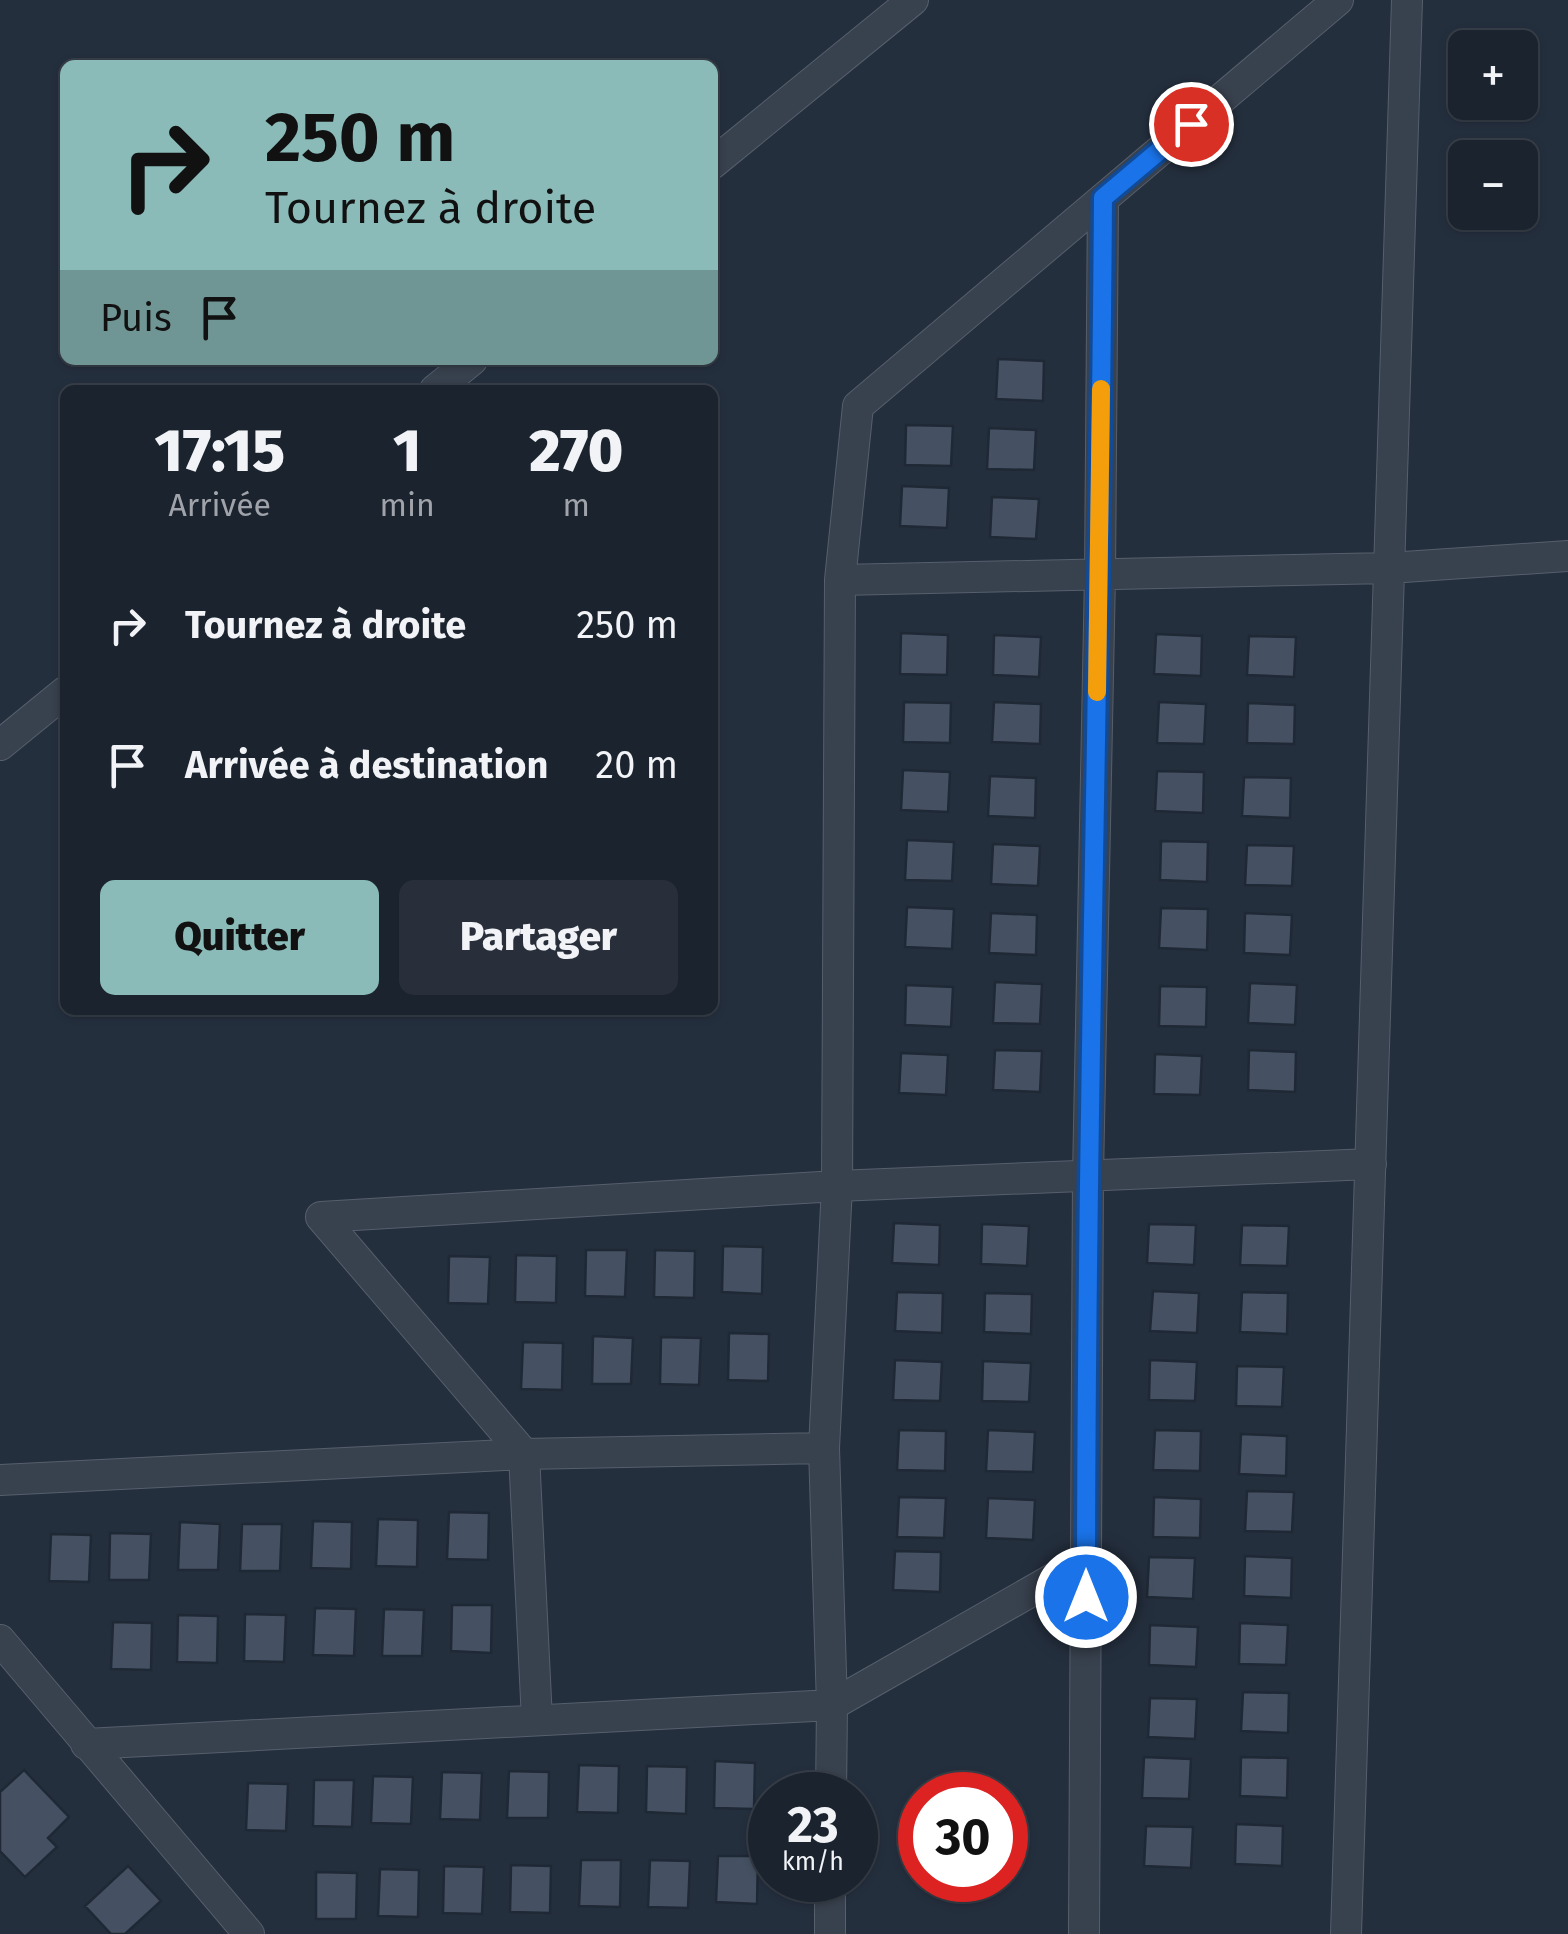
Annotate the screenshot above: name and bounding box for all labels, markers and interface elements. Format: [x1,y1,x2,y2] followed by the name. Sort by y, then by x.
[1448,30,1538,230] map controls
[1448,30,1538,120] button: +
[1149,82,1234,167] pin
[265,96,455,180] text: 250 m
[1164,97,1219,152] icon: arrive
[100,100,230,230] icon: right
[1448,140,1538,230] button: −
[265,181,596,235] text: Tournez à droite
[192,290,247,345] icon: arrive
[100,295,172,341] text: Puis
[154,415,285,487] text: 17:15
[393,415,421,487] text: 1
[529,415,623,487] text: 270
[168,486,271,524] text: Arrivée
[379,486,435,524] text: min
[563,486,590,524] text: m
[100,598,155,653] icon: right
[185,602,466,648] text: Tournez à droite
[576,602,678,648] text: 250 m
[100,738,155,793] icon: arrive
[185,742,548,788] text: Arrivée à destination
[595,742,678,788] text: 20 m
[100,880,379,995] button: Quitter
[399,880,678,995] button: Partager
[1034,1545,1138,1649] position arrow
[898,1772,1028,1902] speed limit sign: 30
[787,1795,839,1855] text: 23
[782,1847,844,1877] text: km/h

